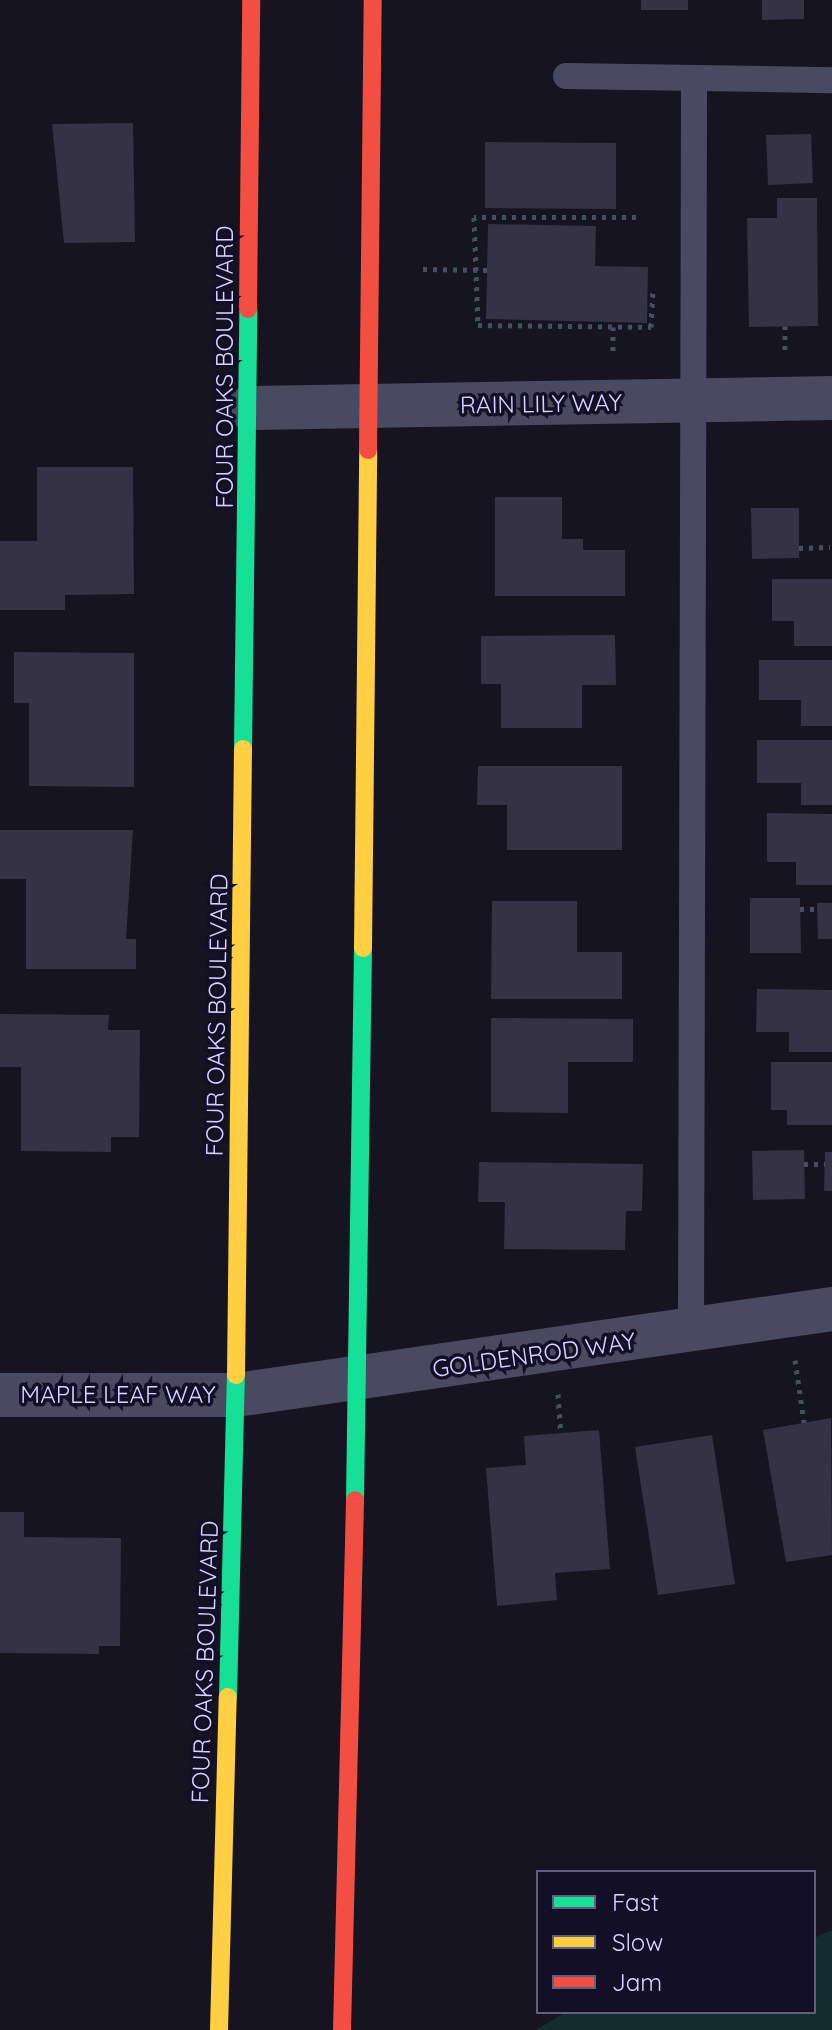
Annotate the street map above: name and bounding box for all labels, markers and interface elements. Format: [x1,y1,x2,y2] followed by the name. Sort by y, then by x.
[211,226,239,508] street label: FOUR OAKS BOULEVARD
[460,388,622,420] street label: RAIN LILY WAY
[200,873,234,1157] street label: FOUR OAKS BOULEVARD
[431,1326,637,1384] street label: GOLDENROD WAY
[20,1381,216,1409] street label: MAPLE LEAF WAY
[186,1520,224,1804] street label: FOUR OAKS BOULEVARD
[536,1870,816,2014] legend
[612,1887,659,1917] text: Fast
[612,1927,663,1957] text: Slow
[612,1967,662,1997] text: Jam

